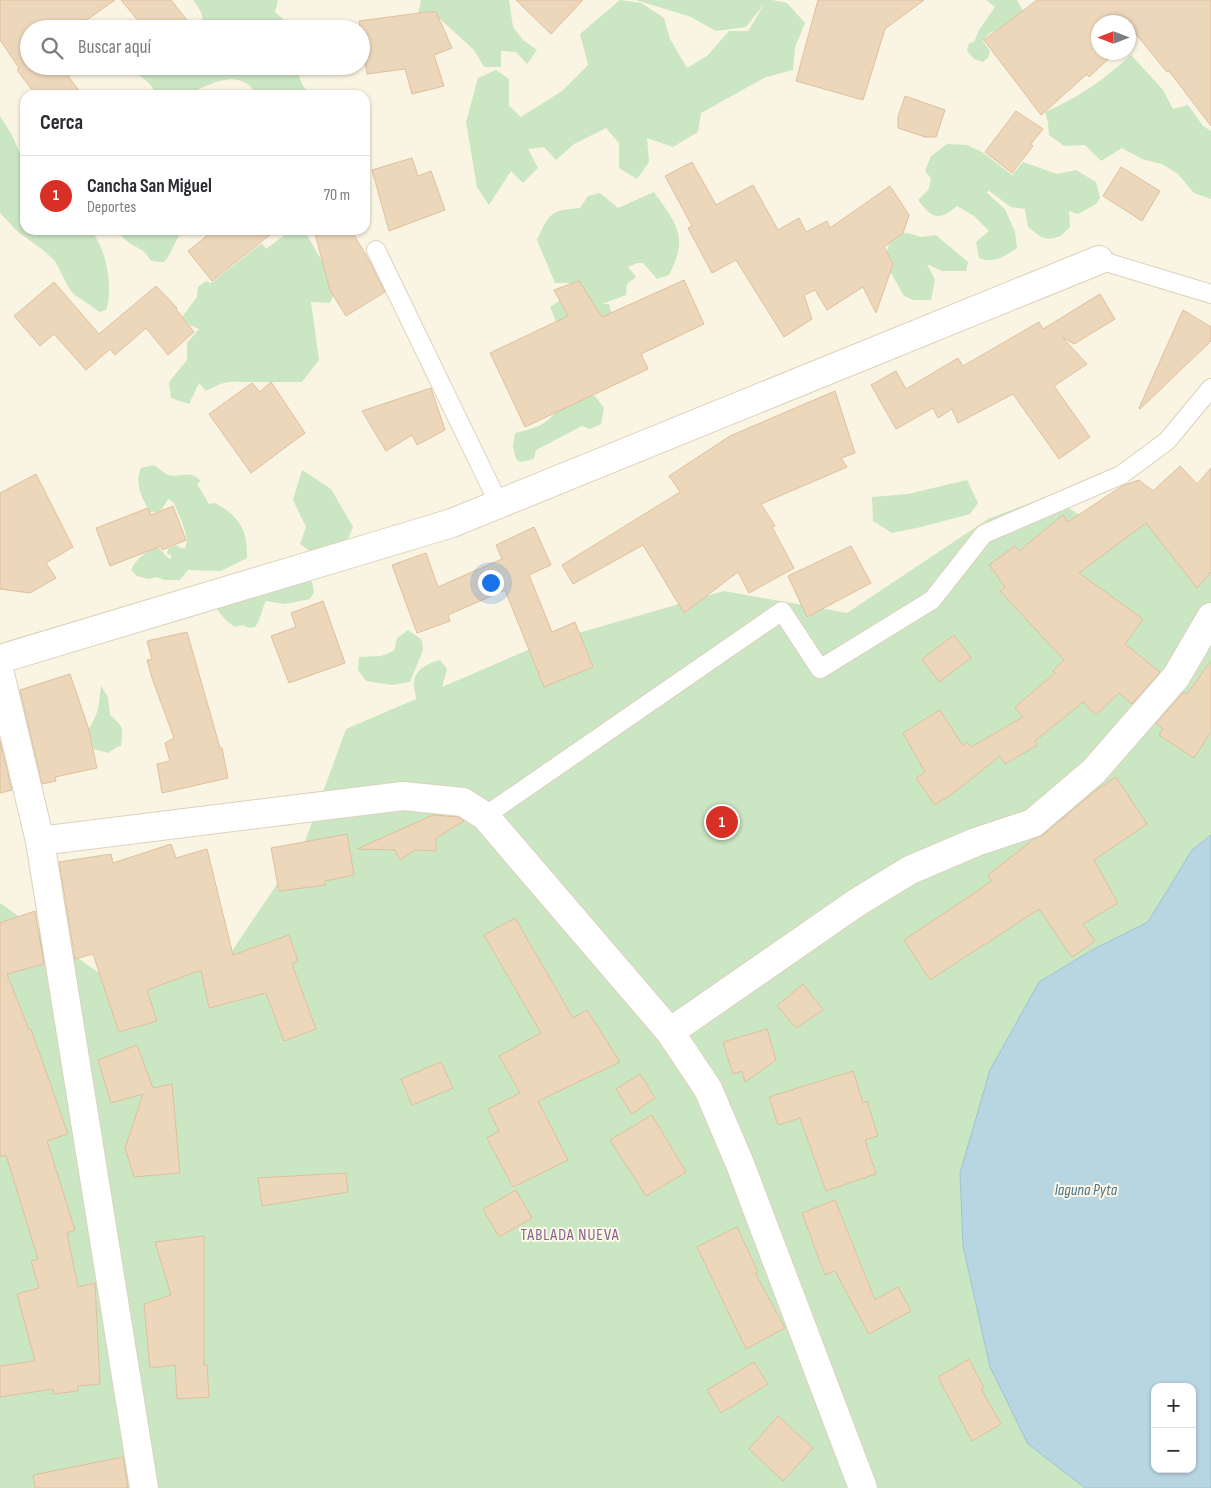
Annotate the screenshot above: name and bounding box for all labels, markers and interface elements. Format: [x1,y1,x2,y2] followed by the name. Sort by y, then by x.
[1091,15,1136,60] north arrow
[20,20,370,75] search box
[38,34,66,62] icon: search
[78,36,151,59] text: Buscar aquí
[40,110,83,135] text: Cerca
[87,175,212,198] text: Cancha San Miguel
[53,186,59,205] text: 1
[324,186,350,205] text: 70 m
[87,198,136,217] text: Deportes
[478,570,504,596] your location
[706,803,738,841] pin: 1
[1055,1181,1118,1200] water label: laguna Pyta
[520,1226,620,1245] district label: TABLADA NUEVA
[1151,1383,1196,1473] map controls
[1151,1383,1196,1428] button: +
[1151,1428,1196,1473] button: −

